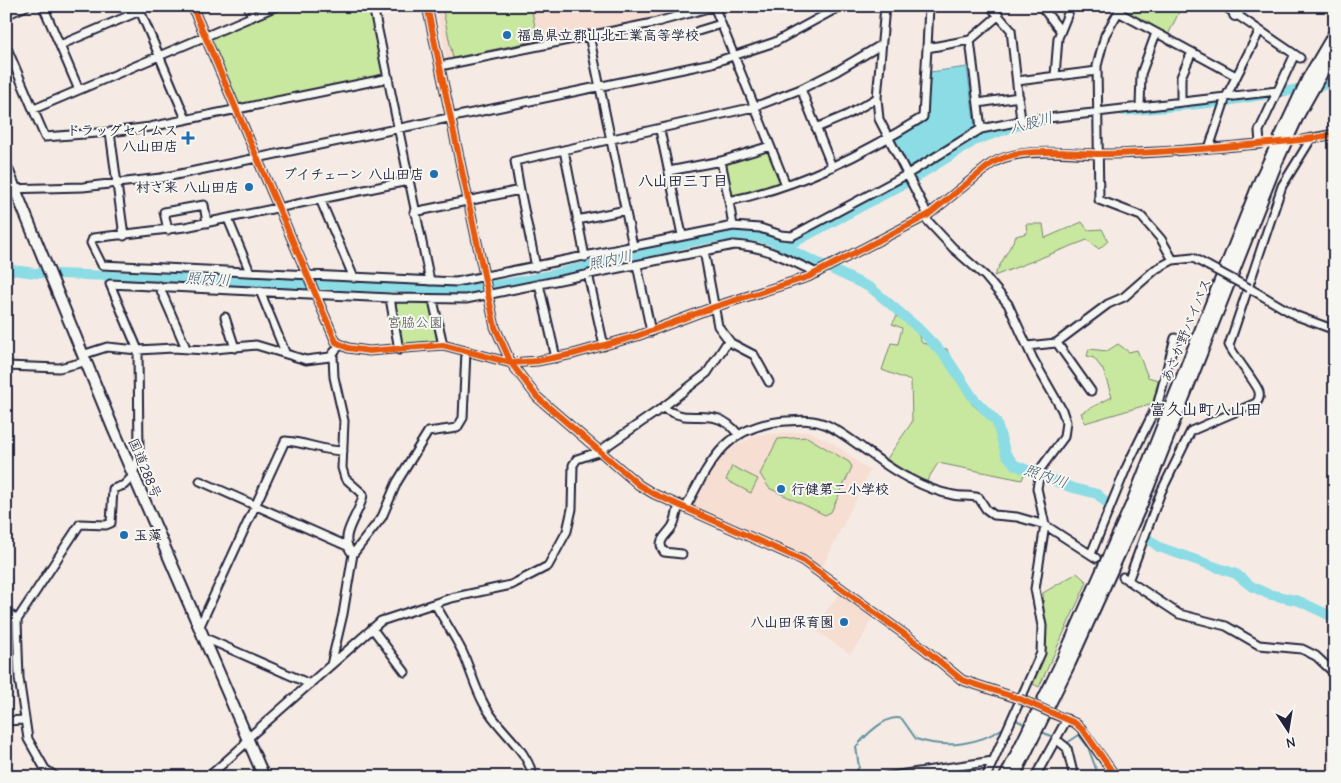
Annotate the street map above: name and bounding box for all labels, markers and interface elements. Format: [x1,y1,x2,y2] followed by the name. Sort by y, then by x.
[517,27,699,44] place label: 福島県立郡山北工業高等学校
[501,29,513,41] marker: 福島県立郡山北工業高等学校
[1007,108,1055,138] water label: 八股川
[67,122,178,155] place label: ドラッグセイムス 八山田店
[182,132,194,144] marker: ドラッグセイムス 八山田店
[283,166,424,183] place label: ブイチェーン 八山田店
[428,168,440,180] marker: ブイチェーン 八山田店
[638,172,728,190] district label: 八山田三丁目
[136,179,239,196] place label: 村さ来 八山田店
[243,181,255,193] marker: 村さ来 八山田店
[586,247,634,273] water label: 照内川
[185,269,231,289] water label: 照内川
[1158,276,1215,385] street label: あさか野バイパス
[387,314,443,331] park label: 宮脇公園
[1150,401,1262,419] district label: 富久山町八山田
[124,436,165,501] street label: 国道288号
[1022,460,1070,492] water label: 照内川
[791,481,889,498] place label: 行健第二小学校
[775,483,787,495] marker: 行健第二小学校
[134,527,162,544] place label: 玉藻
[118,529,130,541] marker: 玉藻
[750,614,834,631] place label: 八山田保育園
[838,616,850,628] marker: 八山田保育園
[1264,706,1314,756] north arrow
[1284,733,1297,751] text: N

